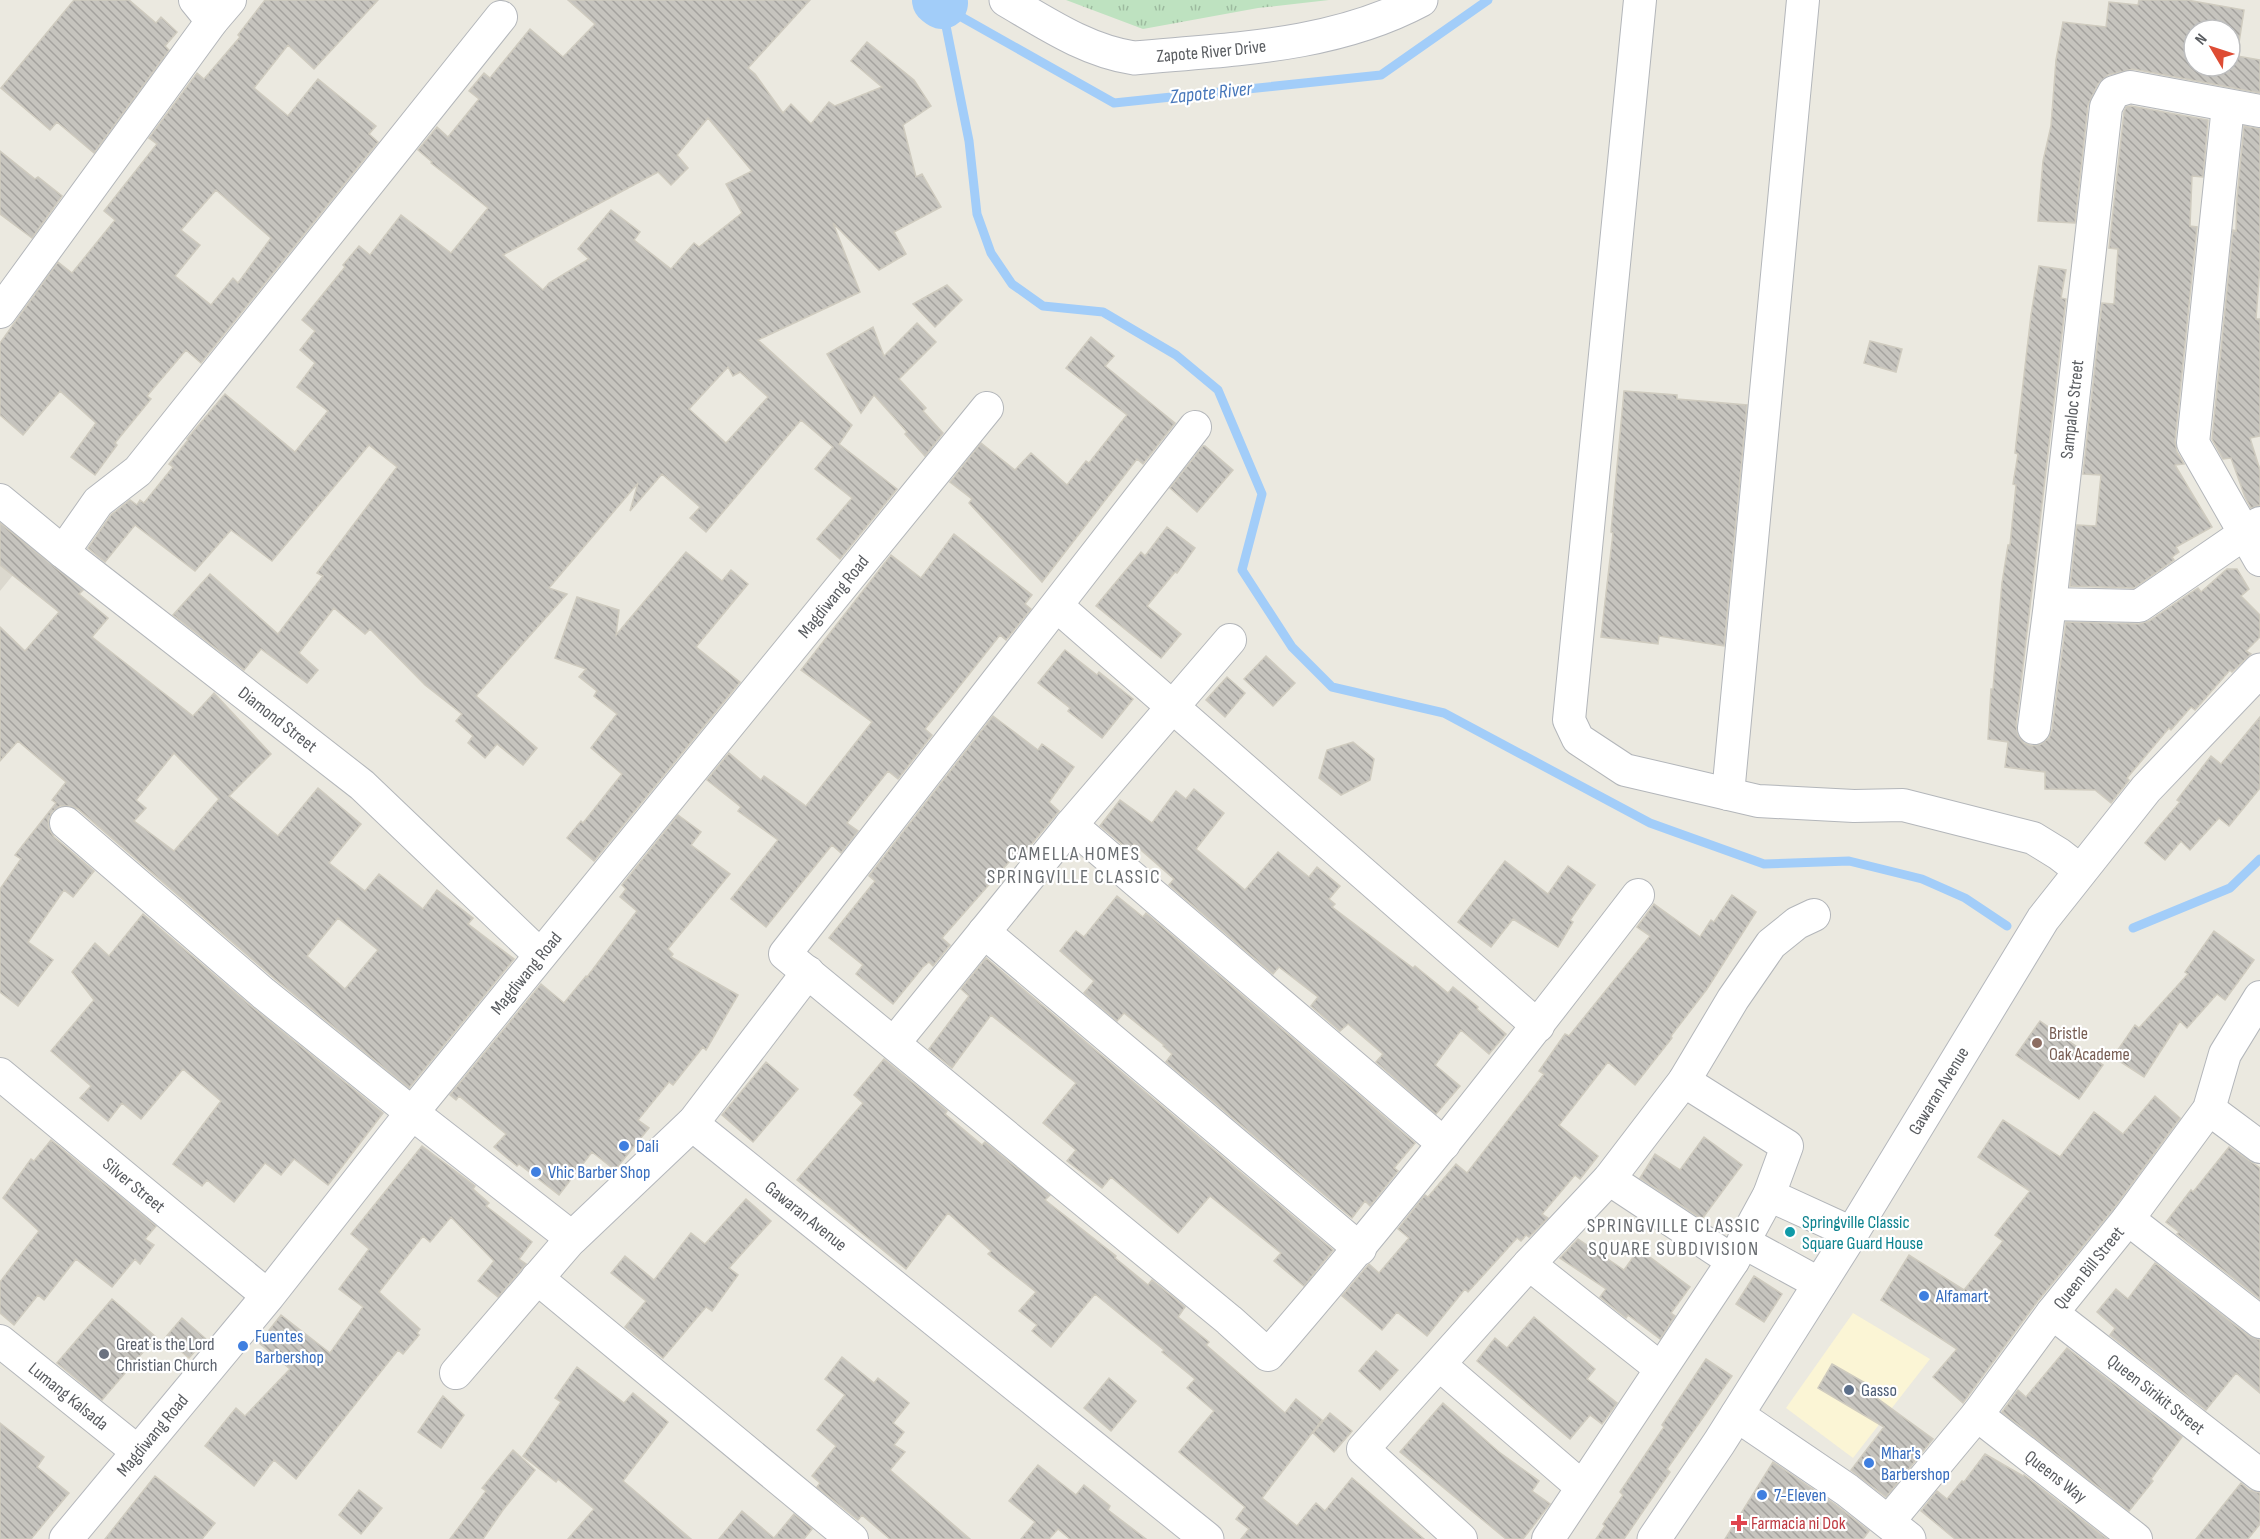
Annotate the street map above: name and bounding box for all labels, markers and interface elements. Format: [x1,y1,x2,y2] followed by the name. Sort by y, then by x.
[2182,18,2242,78] north arrow
[2191,30,2212,49] text: N
[1156,36,1267,67] street label: Zapote River Drive
[1168,77,1255,109] water label: Zapote River
[2056,358,2089,460] street label: Sampaloc Street
[794,551,873,642] street label: Magdiwang Road
[234,682,322,757] street label: Diamond Street
[987,842,1161,889] district label: CAMELLA HOMES SPRINGVILLE CLASSIC
[487,928,566,1019] street label: Magdiwang Road
[2049,1023,2130,1065] place label: Bristle Oak Academe
[2030,1036,2044,1050] marker: Bristle Oak Academe
[1904,1043,1974,1139] street label: Gawaran Avenue
[636,1136,659,1157] place label: Dali
[617,1139,631,1153] marker: Dali
[98,1153,169,1218] street label: Silver Street
[548,1162,650,1183] place label: Vhic Barber Shop
[529,1165,543,1179] marker: Vhic Barber Shop
[761,1177,851,1256] street label: Gawaran Avenue
[1802,1212,1923,1254] place label: Springville Classic Square Guard House
[1587,1214,1761,1261] district label: SPRINGVILLE CLASSIC SQUARE SUBDIVISION
[2049,1222,2129,1314] street label: Queen Bill Street
[1783,1225,1797,1239] marker: Springville Classic Square Guard House
[1935,1286,1989,1307] place label: Alfamart
[1917,1289,1931,1303] marker: Alfamart
[255,1326,324,1368] place label: Fuentes Barbershop
[116,1334,217,1376] place label: Great is the Lord Christian Church
[236,1339,250,1353] marker: Fuentes Barbershop
[97,1347,111,1361] marker: Great is the Lord Christian Church
[2103,1350,2209,1439] street label: Queen Sirikit Street
[24,1358,113,1435] street label: Lumang Kalsada
[1861,1380,1897,1401] place label: Gasso
[1842,1383,1856,1397] marker: Gasso
[113,1390,193,1481] street label: Magdiwang Road
[1881,1443,1950,1485] place label: Mhar's Barbershop
[2020,1446,2091,1508] street label: Queens Way
[1862,1456,1876,1470] marker: Mhar's Barbershop
[1774,1485,1827,1506] place label: 7-Eleven
[1755,1488,1769,1502] marker: 7-Eleven
[1751,1513,1846,1534] place label: Farmacia ni Dok
[1732,1516,1746,1530] marker: Farmacia ni Dok

